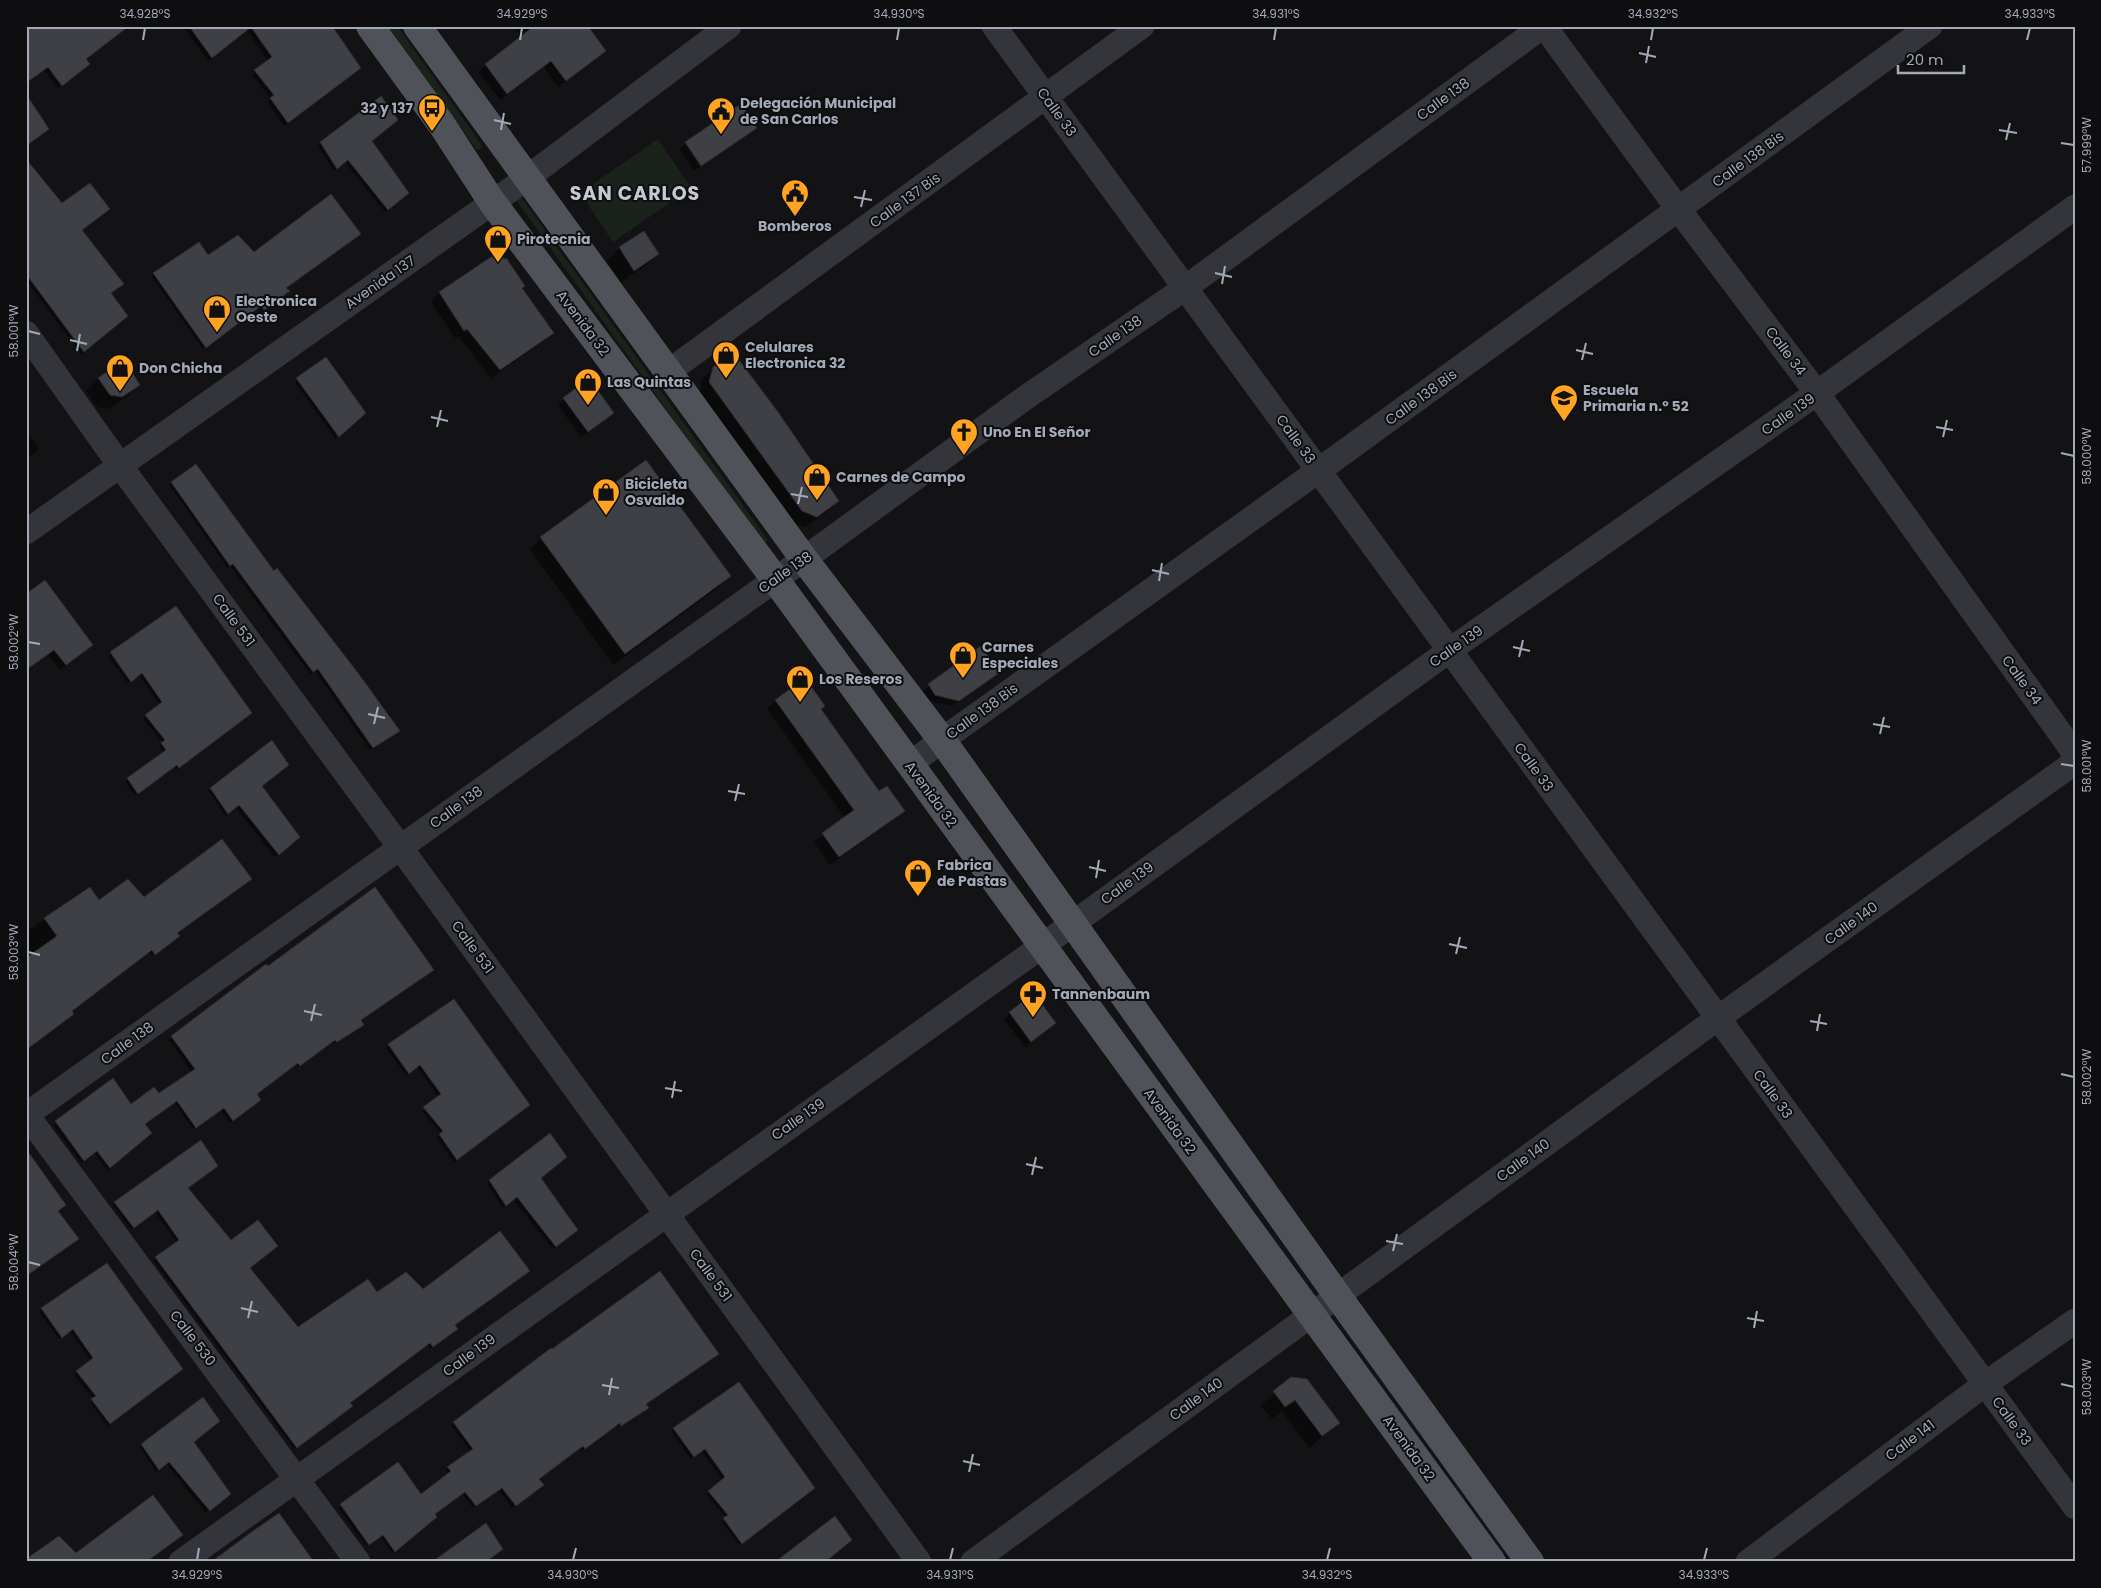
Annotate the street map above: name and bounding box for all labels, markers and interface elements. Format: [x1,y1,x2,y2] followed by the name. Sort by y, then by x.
[119,5,171,22] text: 34.928°S
[496,5,548,22] text: 34.929°S
[873,5,925,22] text: 34.930°S
[1252,5,1300,22] text: 34.931°S
[1628,5,1678,22] text: 34.932°S
[2005,5,2055,22] text: 34.933°S
[1898,42,1965,74] scale bar
[1906,49,1944,70] text: 20 m
[1412,73,1474,125] street label: Calle 138
[1032,83,1082,141] street label: Calle 33
[417,93,447,132] bus stop icon: 32 y 137
[740,93,896,129] place label: Delegación Municipal de San Carlos
[706,96,736,135] public building icon: Delegación Municipal de San Carlos
[361,98,413,118] place label: 32 y 137
[2078,117,2095,173] text: 57.999°W
[1708,126,1788,192] street label: Calle 138 Bis
[866,168,944,232] street label: Calle 137 Bis
[780,178,810,217] public building icon: Bomberos
[570,180,700,207] district label: SAN CARLOS
[758,216,832,236] place label: Bomberos
[483,224,513,263] shop icon: Pirotecnia
[517,229,591,249] place label: Pirotecnia
[341,250,419,314] street label: Avenida 137
[552,286,614,360] street label: Avenida 32
[236,291,317,327] place label: Electronica Oeste
[202,294,232,333] shop icon: Electronica Oeste
[5,304,22,358] text: 58.001°W
[1084,310,1146,362] street label: Calle 138
[1761,322,1811,380] street label: Calle 34
[745,337,845,373] place label: Celulares Electronica 32
[711,340,741,379] shop icon: Celulares Electronica 32
[105,353,135,392] shop icon: Don Chicha
[139,358,222,378] place label: Don Chicha
[1381,364,1461,430] street label: Calle 138 Bis
[573,367,603,406] shop icon: Las Quintas
[607,372,691,392] place label: Las Quintas
[1583,380,1689,416] place label: Escuela Primaria n.° 52
[1549,383,1579,422] school or university icon: Escuela Primaria n.° 52
[1757,388,1819,440] street label: Calle 139
[1271,410,1321,468] street label: Calle 33
[949,417,979,456] church icon: Uno En El Señor
[983,422,1090,442] place label: Uno En El Señor
[2078,427,2095,484] text: 58.000°W
[802,462,832,501] shop icon: Carnes de Campo
[836,467,966,487] place label: Carnes de Campo
[625,474,687,510] place label: Bicicleta Osvaldo
[591,477,621,516] shop icon: Bicicleta Osvaldo
[754,546,816,598] street label: Calle 138
[208,589,260,651] street label: Calle 531
[5,614,22,670] text: 58.002°W
[1425,620,1487,672] street label: Calle 139
[982,637,1058,673] place label: Carnes Especiales
[948,640,978,679] shop icon: Carnes Especiales
[1997,651,2047,709] street label: Calle 34
[785,664,815,703] shop icon: Los Reseros
[819,669,902,689] place label: Los Reseros
[942,678,1022,744] street label: Calle 138 Bis
[1509,738,1559,796] street label: Calle 33
[2078,739,2095,793] text: 58.001°W
[900,757,962,831] street label: Avenida 32
[425,781,487,833] street label: Calle 138
[937,855,1007,891] place label: Fabrica de Pastas
[1096,857,1158,909] street label: Calle 139
[903,858,933,897] shop icon: Fabrica de Pastas
[1820,897,1882,949] street label: Calle 140
[447,916,499,978] street label: Calle 531
[5,924,22,980] text: 58.003°W
[1018,979,1048,1018] pharmacy icon: Tannenbaum
[1052,984,1150,1004] place label: Tannenbaum
[96,1017,158,1069] street label: Calle 138
[2078,1049,2095,1105] text: 58.002°W
[1748,1065,1798,1123] street label: Calle 33
[1139,1084,1201,1158] street label: Avenida 32
[767,1093,829,1145] street label: Calle 139
[1492,1134,1554,1186] street label: Calle 140
[5,1233,22,1290] text: 58.004°W
[685,1244,737,1306] street label: Calle 531
[165,1306,221,1370] street label: Calle 530
[438,1329,500,1381] street label: Calle 139
[2078,1359,2095,1415] text: 58.003°W
[1165,1373,1227,1425] street label: Calle 140
[1987,1392,2037,1450] street label: Calle 33
[1378,1411,1440,1485] street label: Avenida 32
[1881,1415,1939,1465] street label: Calle 141
[171,1566,223,1583] text: 34.929°S
[547,1566,599,1583] text: 34.930°S
[926,1566,974,1583] text: 34.931°S
[1302,1566,1352,1583] text: 34.932°S
[1679,1566,1729,1583] text: 34.933°S

